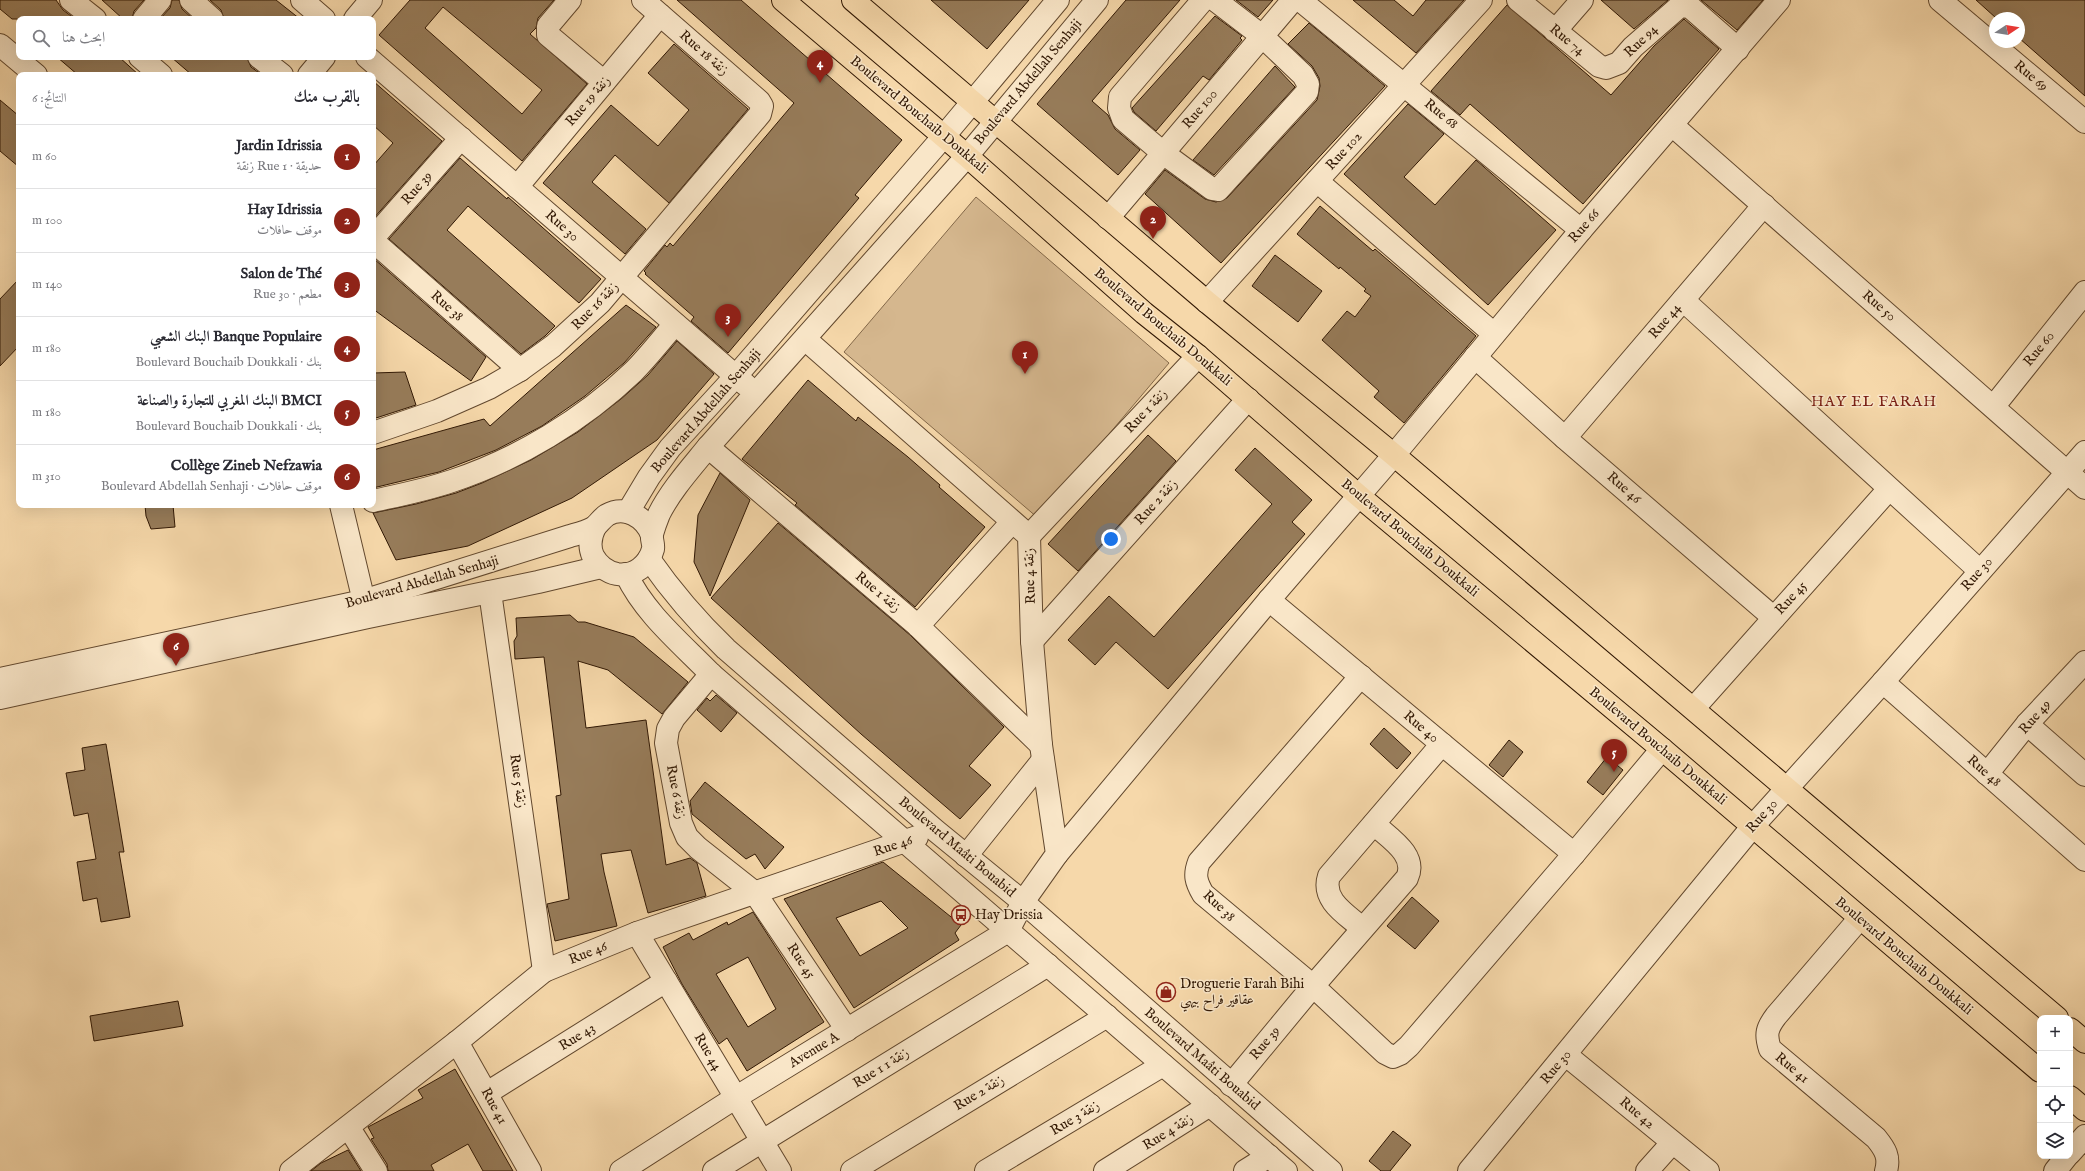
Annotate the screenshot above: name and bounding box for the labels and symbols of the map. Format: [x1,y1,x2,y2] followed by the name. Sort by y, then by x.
[1989,12,2025,48] north arrow
[970,15,1086,149] street label: Boulevard Abdellah Senhaji
[1546,20,1589,60] street label: Rue 74
[1620,20,1662,61] street label: Rue 94
[675,27,733,79] street label: Rue 18 زنقة
[807,50,833,83] pin: 4
[846,52,992,178] street label: Boulevard Bouchaib Doukkali
[2010,56,2052,96] street label: Rue 69
[562,72,614,130] street label: Rue 19 زنقة
[1178,85,1222,132] street label: Rue 100
[1420,95,1462,133] street label: Rue 68
[1322,128,1366,174] street label: Rue 102
[398,168,436,208] street label: Rue 39
[1564,205,1604,247] street label: Rue 66
[541,206,583,246] street label: Rue 30
[1140,206,1166,239] pin: 2
[1090,264,1236,390] street label: Boulevard Bouchaib Doukkali
[568,278,622,334] street label: Rue 16 زنقة
[1858,286,1900,326] street label: Rue 50
[427,287,467,325] street label: Rue 38
[1645,299,1685,343] street label: Rue 44
[715,304,741,337] pin: 3
[2019,328,2059,370] street label: Rue 60
[1012,341,1038,374] pin: 1
[647,345,765,477] street label: Boulevard Abdellah Senhaji
[1121,385,1171,437] street label: Rue 1 زنقة
[1811,392,1937,411] district label: HAY EL FARAH
[1603,468,1646,509] street label: Rue 46
[1131,475,1181,529] street label: Rue 2 زنقة
[1337,475,1483,601] street label: Boulevard Bouchaib Doukkali
[1101,529,1121,549] your location
[1020,548,1040,604] street label: Rue 4 زنقة
[343,551,501,613] street label: Boulevard Abdellah Senhaji
[1957,553,1997,595] street label: Rue 30
[851,568,905,616] street label: Rue 1 زنقة
[1771,577,1811,619] street label: Rue 45
[163,633,189,666] pin: 6
[1585,683,1731,809] street label: Boulevard Bouchaib Doukkali
[2015,696,2055,738] street label: Rue 49
[1399,707,1443,747] street label: Rue 40
[1601,739,1627,772] pin: 5
[1963,751,2005,791] street label: Rue 48
[505,753,531,809] street label: Rue 5 زنقة
[662,763,690,821] street label: Rue 6 زنقة
[895,793,1020,902] street label: Boulevard Maâti Bouabid
[1742,795,1782,837] street label: Rue 30
[871,831,916,861] street label: Rue 46
[1199,886,1239,926] street label: Rue 38
[1831,893,1977,1019] street label: Boulevard Bouchaib Doukkali
[950,904,972,926] bus stop icon: Hay Drissia
[975,906,1044,924] place label: Hay Drissia
[566,937,611,969] street label: Rue 46
[783,940,819,982] street label: Rue 45
[1180,975,1304,1012] place label: Droguerie Farah Bihi عقاقير فراح بيهي
[1155,981,1177,1003] shop icon: Droguerie Farah Bihi عقاقير فراح بيهي
[1140,1004,1264,1115] street label: Boulevard Maâti Bouabid
[556,1019,598,1055] street label: Rue 43
[1246,1022,1284,1064] street label: Rue 39
[785,1028,843,1072] street label: Avenue A
[690,1030,726,1074] street label: Rue 44
[850,1044,912,1092] street label: Rue 1 زنقة 1
[1536,1046,1576,1088] street label: Rue 30
[1771,1048,1813,1088] street label: Rue 41
[950,1071,1008,1115] street label: Rue 2 زنقة
[477,1084,511,1128] street label: Rue 41
[1616,1093,1659,1133] street label: Rue 42
[1047,1096,1103,1140] street label: Rue 3 زنقة
[1139,1110,1197,1154] street label: Rue 4 زنقة

